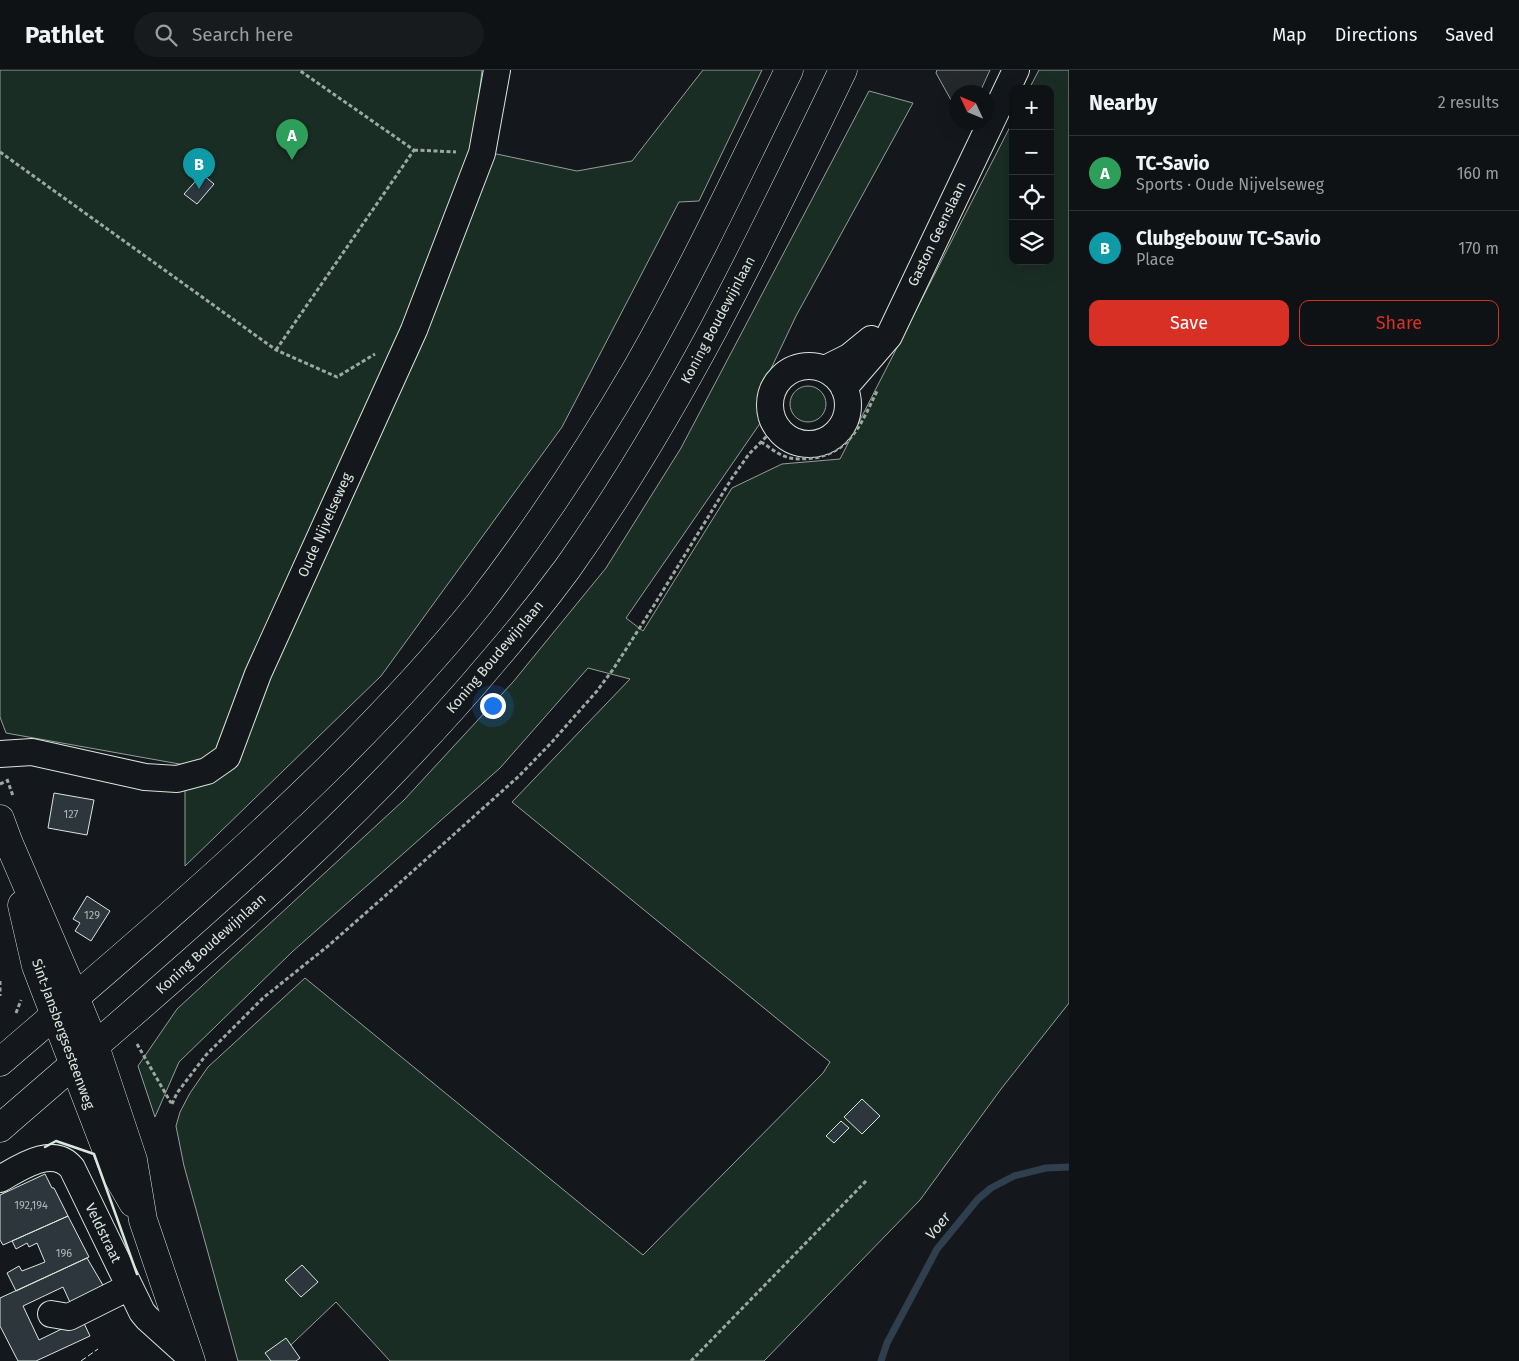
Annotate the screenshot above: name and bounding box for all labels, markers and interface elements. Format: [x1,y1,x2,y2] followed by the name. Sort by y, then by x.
[134,12,484,57] search box
[25,21,104,49] text: Pathlet
[152,21,180,49] icon: search
[192,23,293,46] text: Search here
[1272,24,1307,46] text: Map
[1335,24,1417,46] text: Directions
[1445,24,1494,46] text: Saved
[949,85,994,130] north arrow
[1009,85,1054,265] map controls
[1009,85,1054,130] button: +
[1089,90,1157,116] text: Nearby
[1438,93,1499,112] text: 2 results
[276,119,308,160] pin: A
[1009,130,1054,175] button: −
[183,148,215,189] pin: B
[1136,152,1210,175] text: TC-Savio
[1100,164,1110,183] text: A
[1457,164,1499,183] text: 160 m
[1009,175,1054,220] button: locate
[1136,175,1324,194] text: Sports · Oude Nijvelseweg
[904,179,970,289] street label: Gaston Geenslaan
[1009,220,1054,265] button: layers
[1136,227,1321,250] text: Clubgebouw TC-Savio
[1100,239,1110,258] text: B
[1458,239,1499,258] text: 170 m
[1136,250,1175,269] text: Place
[677,253,759,387] street label: Koning Boudewijnlaan
[1089,300,1289,346] button: Save
[1299,300,1499,346] button: Share
[294,469,356,580] street label: Oude Nijvelseweg
[443,597,547,717] street label: Koning Boudewijnlaan
[480,693,506,719] your location
[64,808,79,821] house number: 127
[153,890,269,998] street label: Koning Boudewijnlaan
[84,909,100,922] house number: 129
[28,957,98,1112] street label: Sint-Jansbergsesteenweg
[14,1199,48,1212] house number: 192,194
[81,1200,125,1266] street label: Veldstraat
[922,1208,955,1243] water label: Voer
[56,1247,72,1260] house number: 196

